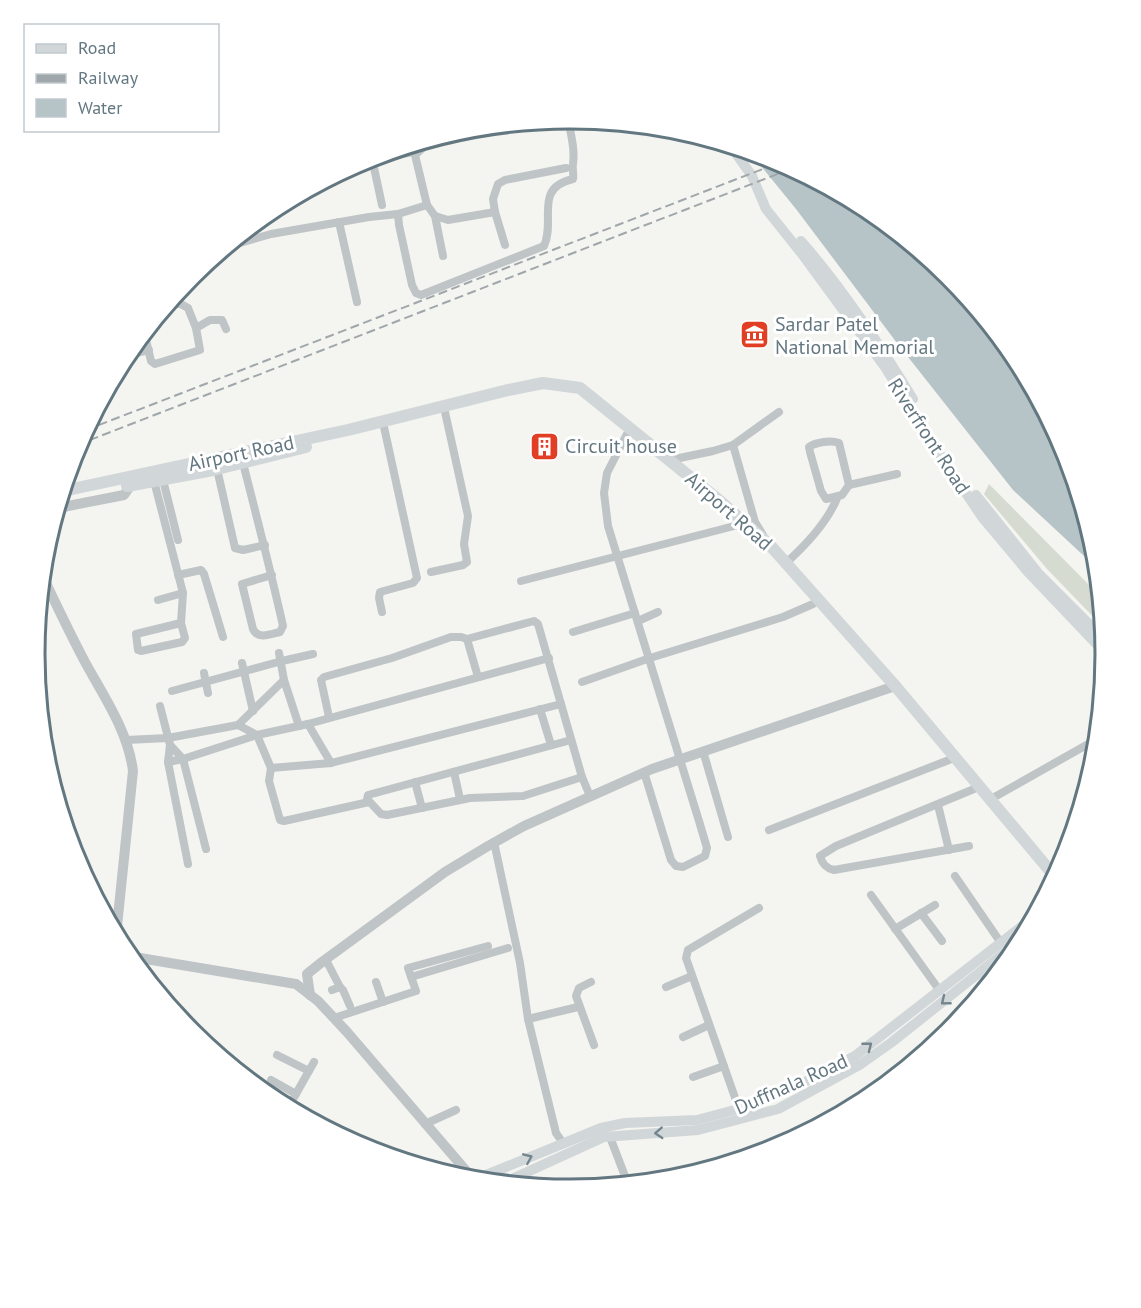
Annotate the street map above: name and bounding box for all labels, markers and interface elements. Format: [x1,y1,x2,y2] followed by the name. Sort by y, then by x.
[24,24,219,132] legend
[78,36,116,59] text: Road
[78,66,139,89] text: Railway
[78,96,122,119] text: Water
[775,311,934,360] place label: Sardar Patel National Memorial
[738,319,770,351] museum icon: Sardar Patel National Memorial
[882,373,976,499] street label: Riverfront Road
[186,429,296,477] street label: Airport Road
[528,430,560,462] building icon: Circuit house
[565,433,677,459] place label: Circuit house
[680,466,778,556] street label: Airport Road
[940,993,951,1004] one-way arrow
[861,1043,872,1054] one-way arrow
[730,1048,852,1120] street label: Duffnala Road
[655,1126,664,1139] one-way arrow
[522,1153,533,1165] one-way arrow

